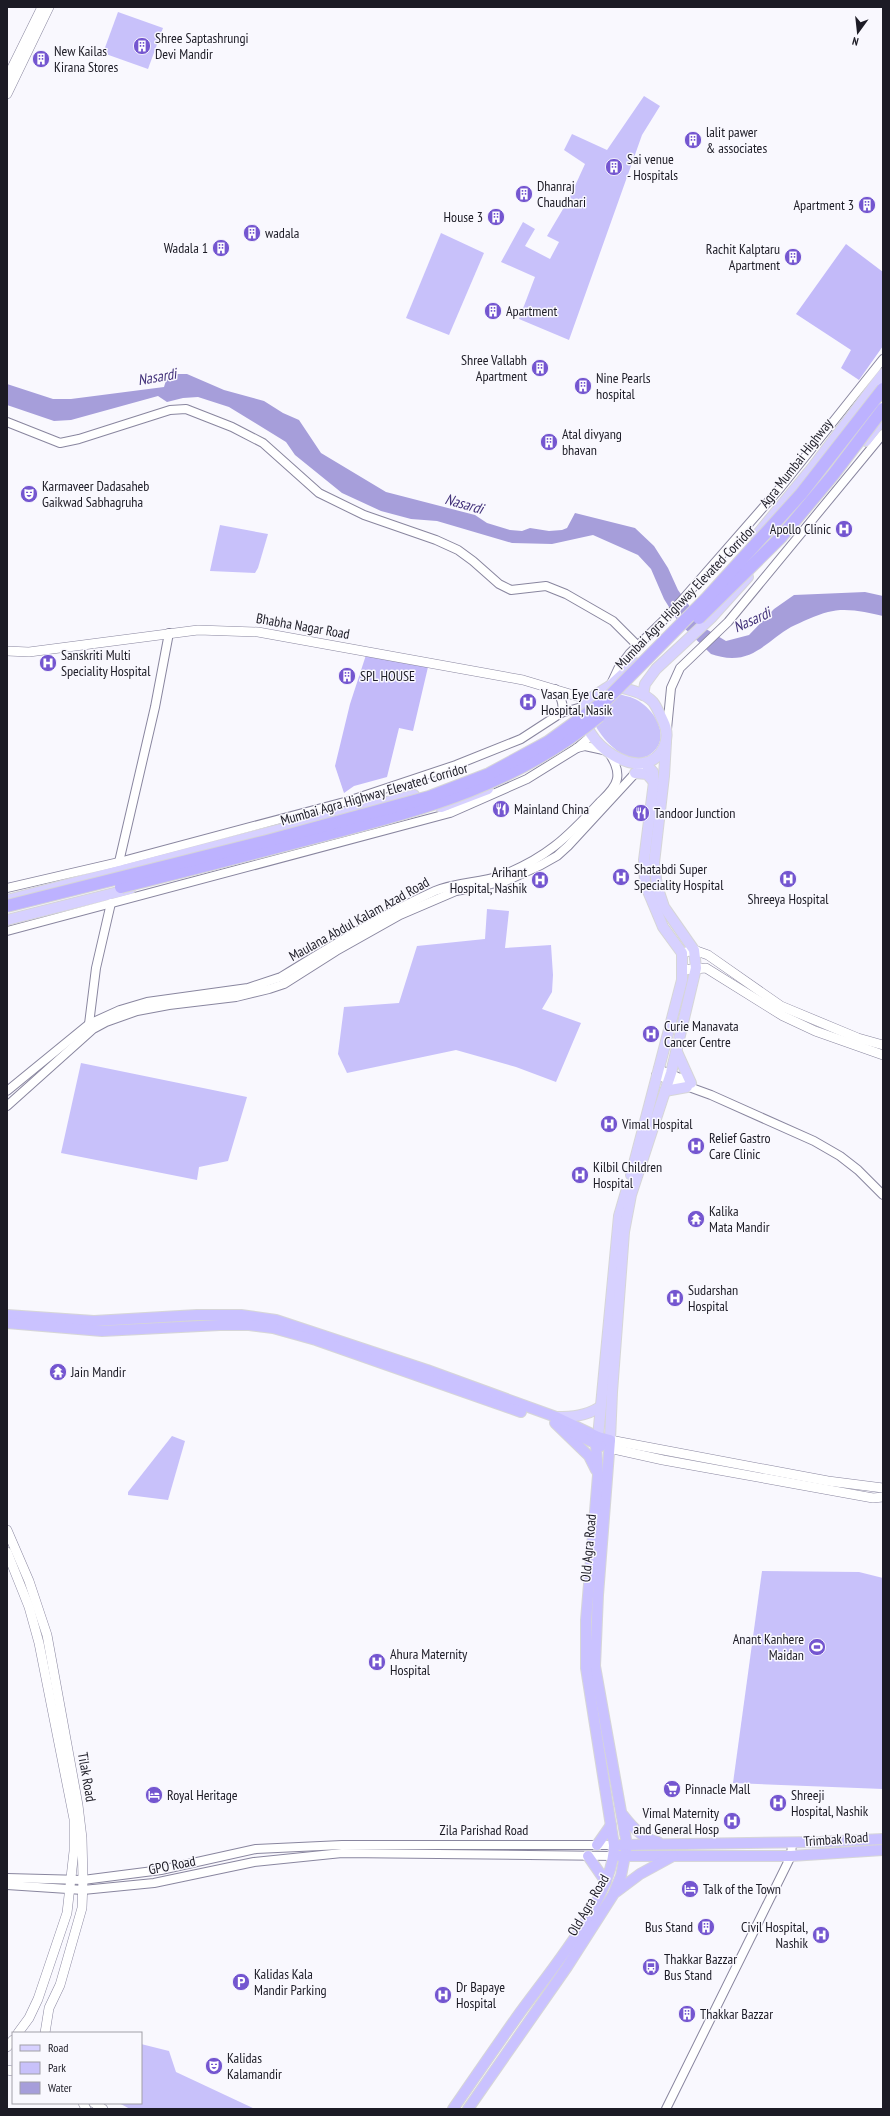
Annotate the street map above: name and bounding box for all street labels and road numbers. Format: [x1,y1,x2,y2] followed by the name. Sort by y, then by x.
[755,414,837,511] street label: Agra Mumbai Highway
[611,521,759,673] street label: Mumbai Agra Highway Elevated Corridor
[255,609,351,643] street label: Bhabha Nagar Road
[278,759,470,829] street label: Mumbai Agra Highway Elevated Corridor
[286,873,432,965] street label: Maulana Abdul Kalam Azad Road
[576,1513,600,1583] street label: Old Agra Road
[74,1751,100,1803] street label: Tilak Road
[440,1821,528,1839] street label: Zila Parishad Road
[803,1828,869,1850] street label: Trimbak Road
[147,1852,197,1878] street label: GPO Road
[563,1871,613,1939] street label: Old Agra Road

